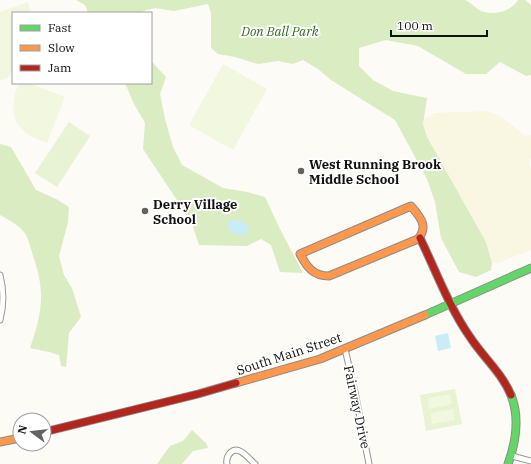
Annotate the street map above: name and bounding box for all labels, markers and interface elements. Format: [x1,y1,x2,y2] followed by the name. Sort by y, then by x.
[12,12,152,84] legend
[391,12,487,38] scale bar
[397,18,433,33] text: 100 m
[48,20,72,35] text: Fast
[240,23,319,40] park label: Don Ball Park
[48,40,75,55] text: Slow
[48,60,72,75] text: Jam
[309,156,442,188] place label: West Running Brook Middle School
[296,166,306,176] marker: West Running Brook Middle School
[153,196,237,228] place label: Derry Village School
[140,206,150,216] marker: Derry Village School
[234,329,344,379] street label: South Main Street
[340,364,374,450] street label: Fairway Drive
[12,412,52,452] north arrow
[14,423,30,435] text: N

